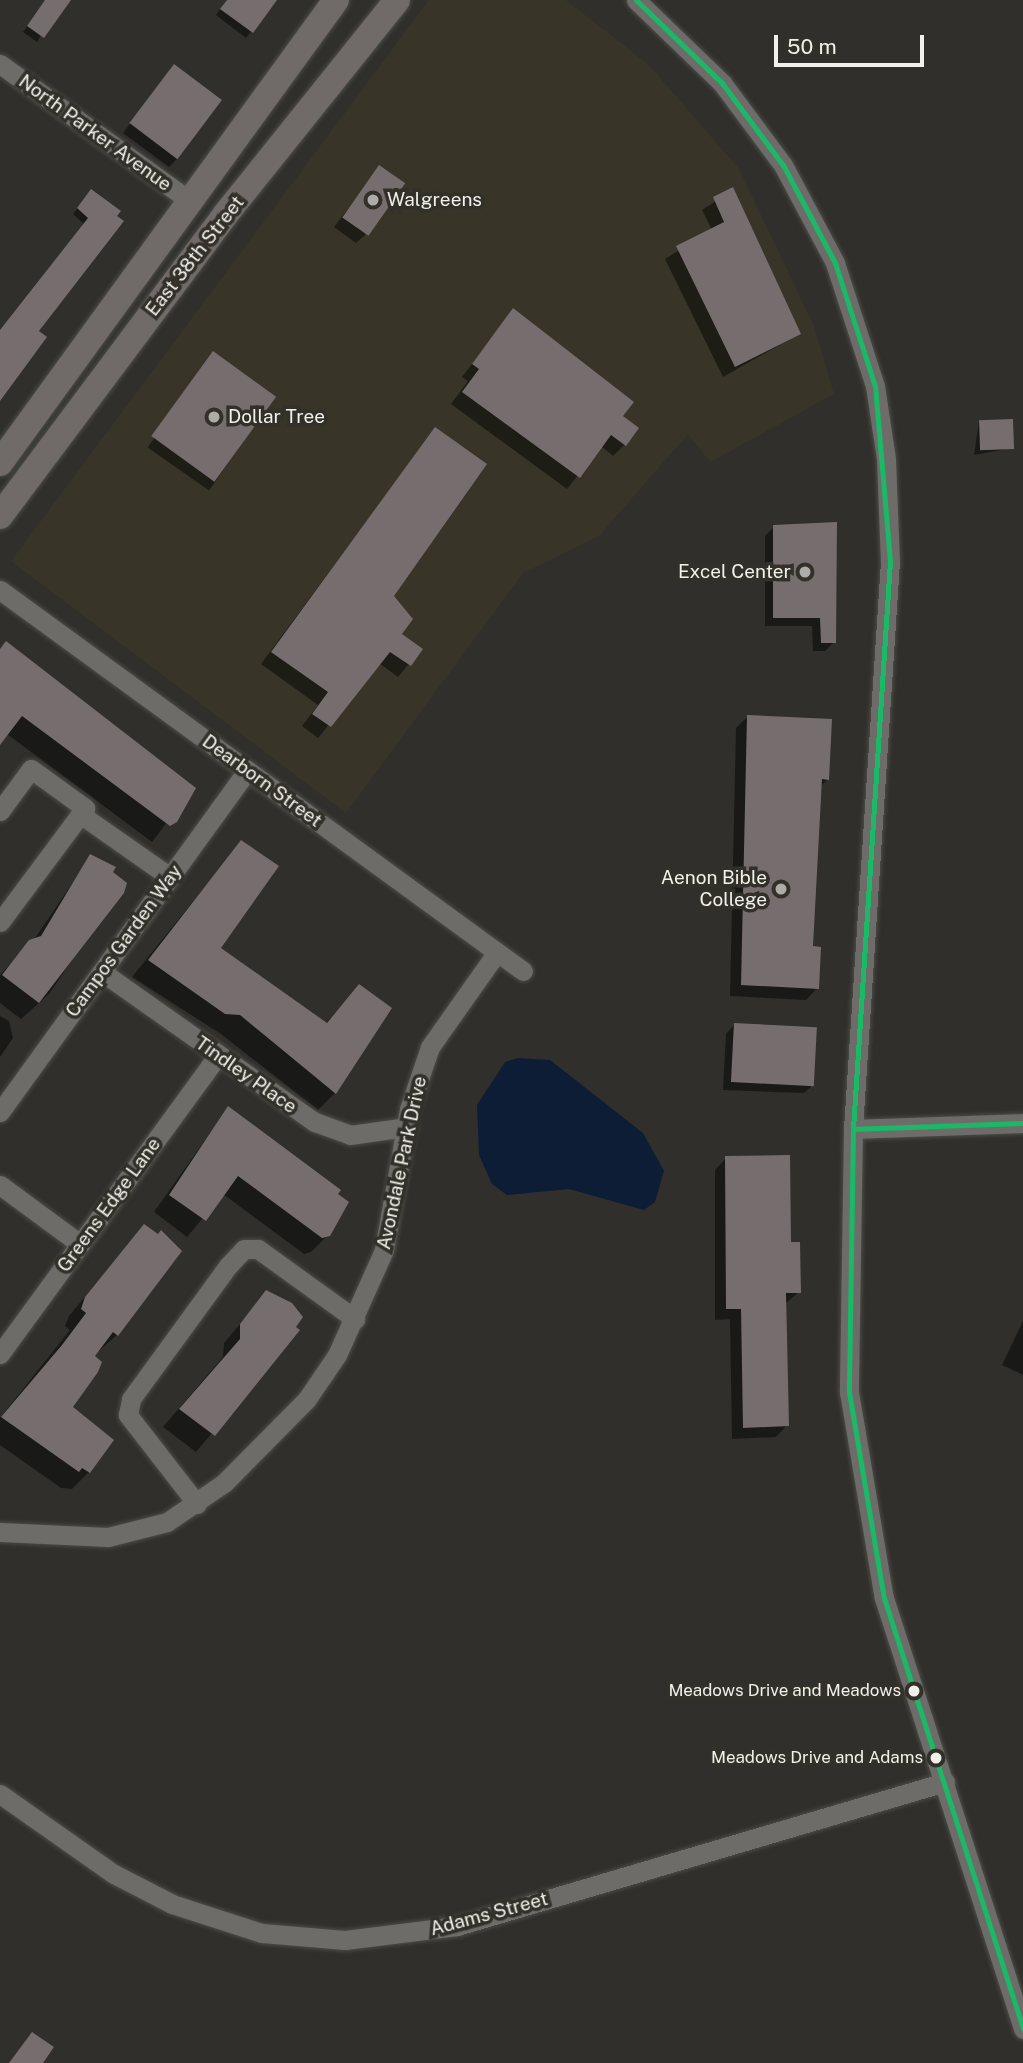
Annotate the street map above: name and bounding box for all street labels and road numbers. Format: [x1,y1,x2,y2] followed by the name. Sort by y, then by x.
[14,70,176,196] street label: North Parker Avenue
[141,191,249,321] street label: East 38th Street
[198,730,326,832] street label: Dearborn Street
[61,860,187,1022] street label: Campos Garden Way
[191,1032,301,1118] street label: Tindley Place
[372,1074,432,1252] street label: Avondale Park Drive
[53,1133,165,1277] street label: Greens Edge Lane
[428,1887,550,1941] street label: Adams Street

